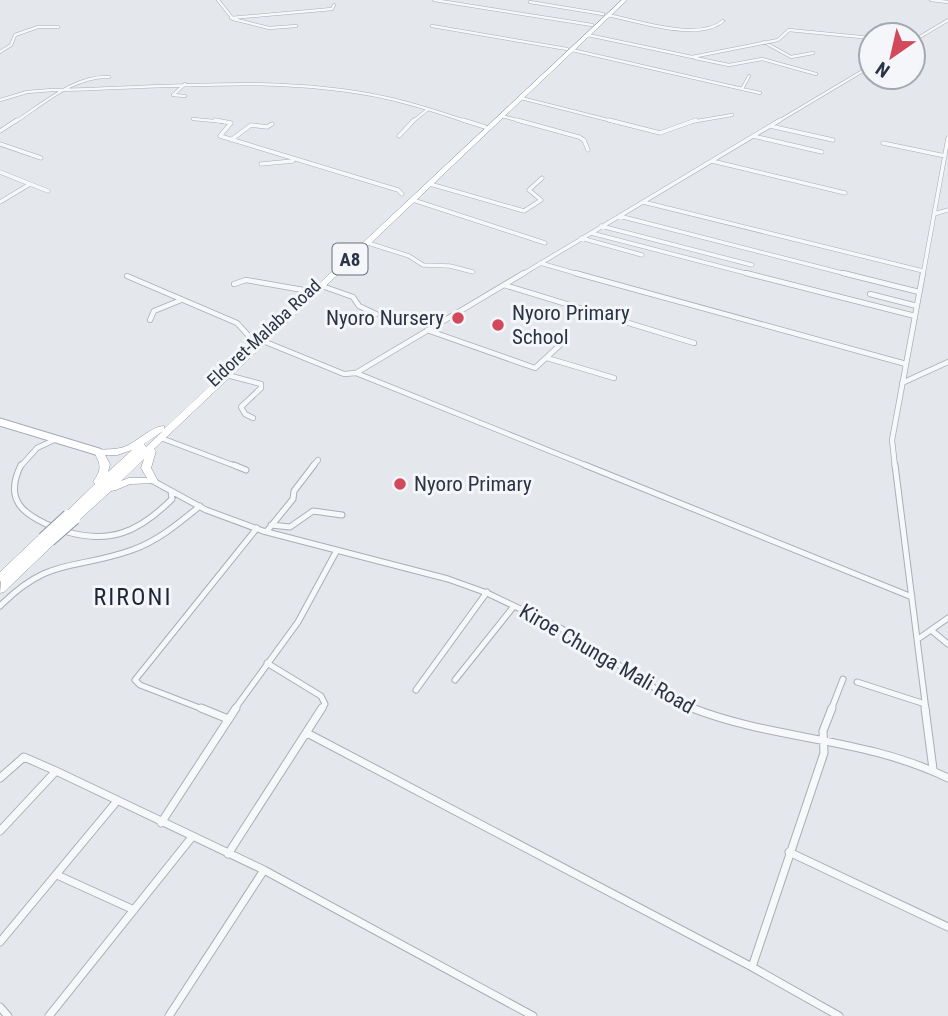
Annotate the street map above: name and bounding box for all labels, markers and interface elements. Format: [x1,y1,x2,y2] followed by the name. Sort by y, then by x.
[857,21,927,91] north arrow
[872,57,894,82] text: N
[332,244,368,274] road number: A8
[203,275,325,391] street label: Eldoret-Malaba Road
[512,301,630,349] place label: Nyoro Primary School
[326,306,444,330] place label: Nyoro Nursery
[450,310,466,326] marker: Nyoro Nursery
[490,317,506,333] marker: Nyoro Primary School
[414,472,532,496] place label: Nyoro Primary
[392,476,408,492] marker: Nyoro Primary
[94,583,172,611] district label: RIRONI
[515,599,699,719] street label: Kiroe Chunga Mali Road

